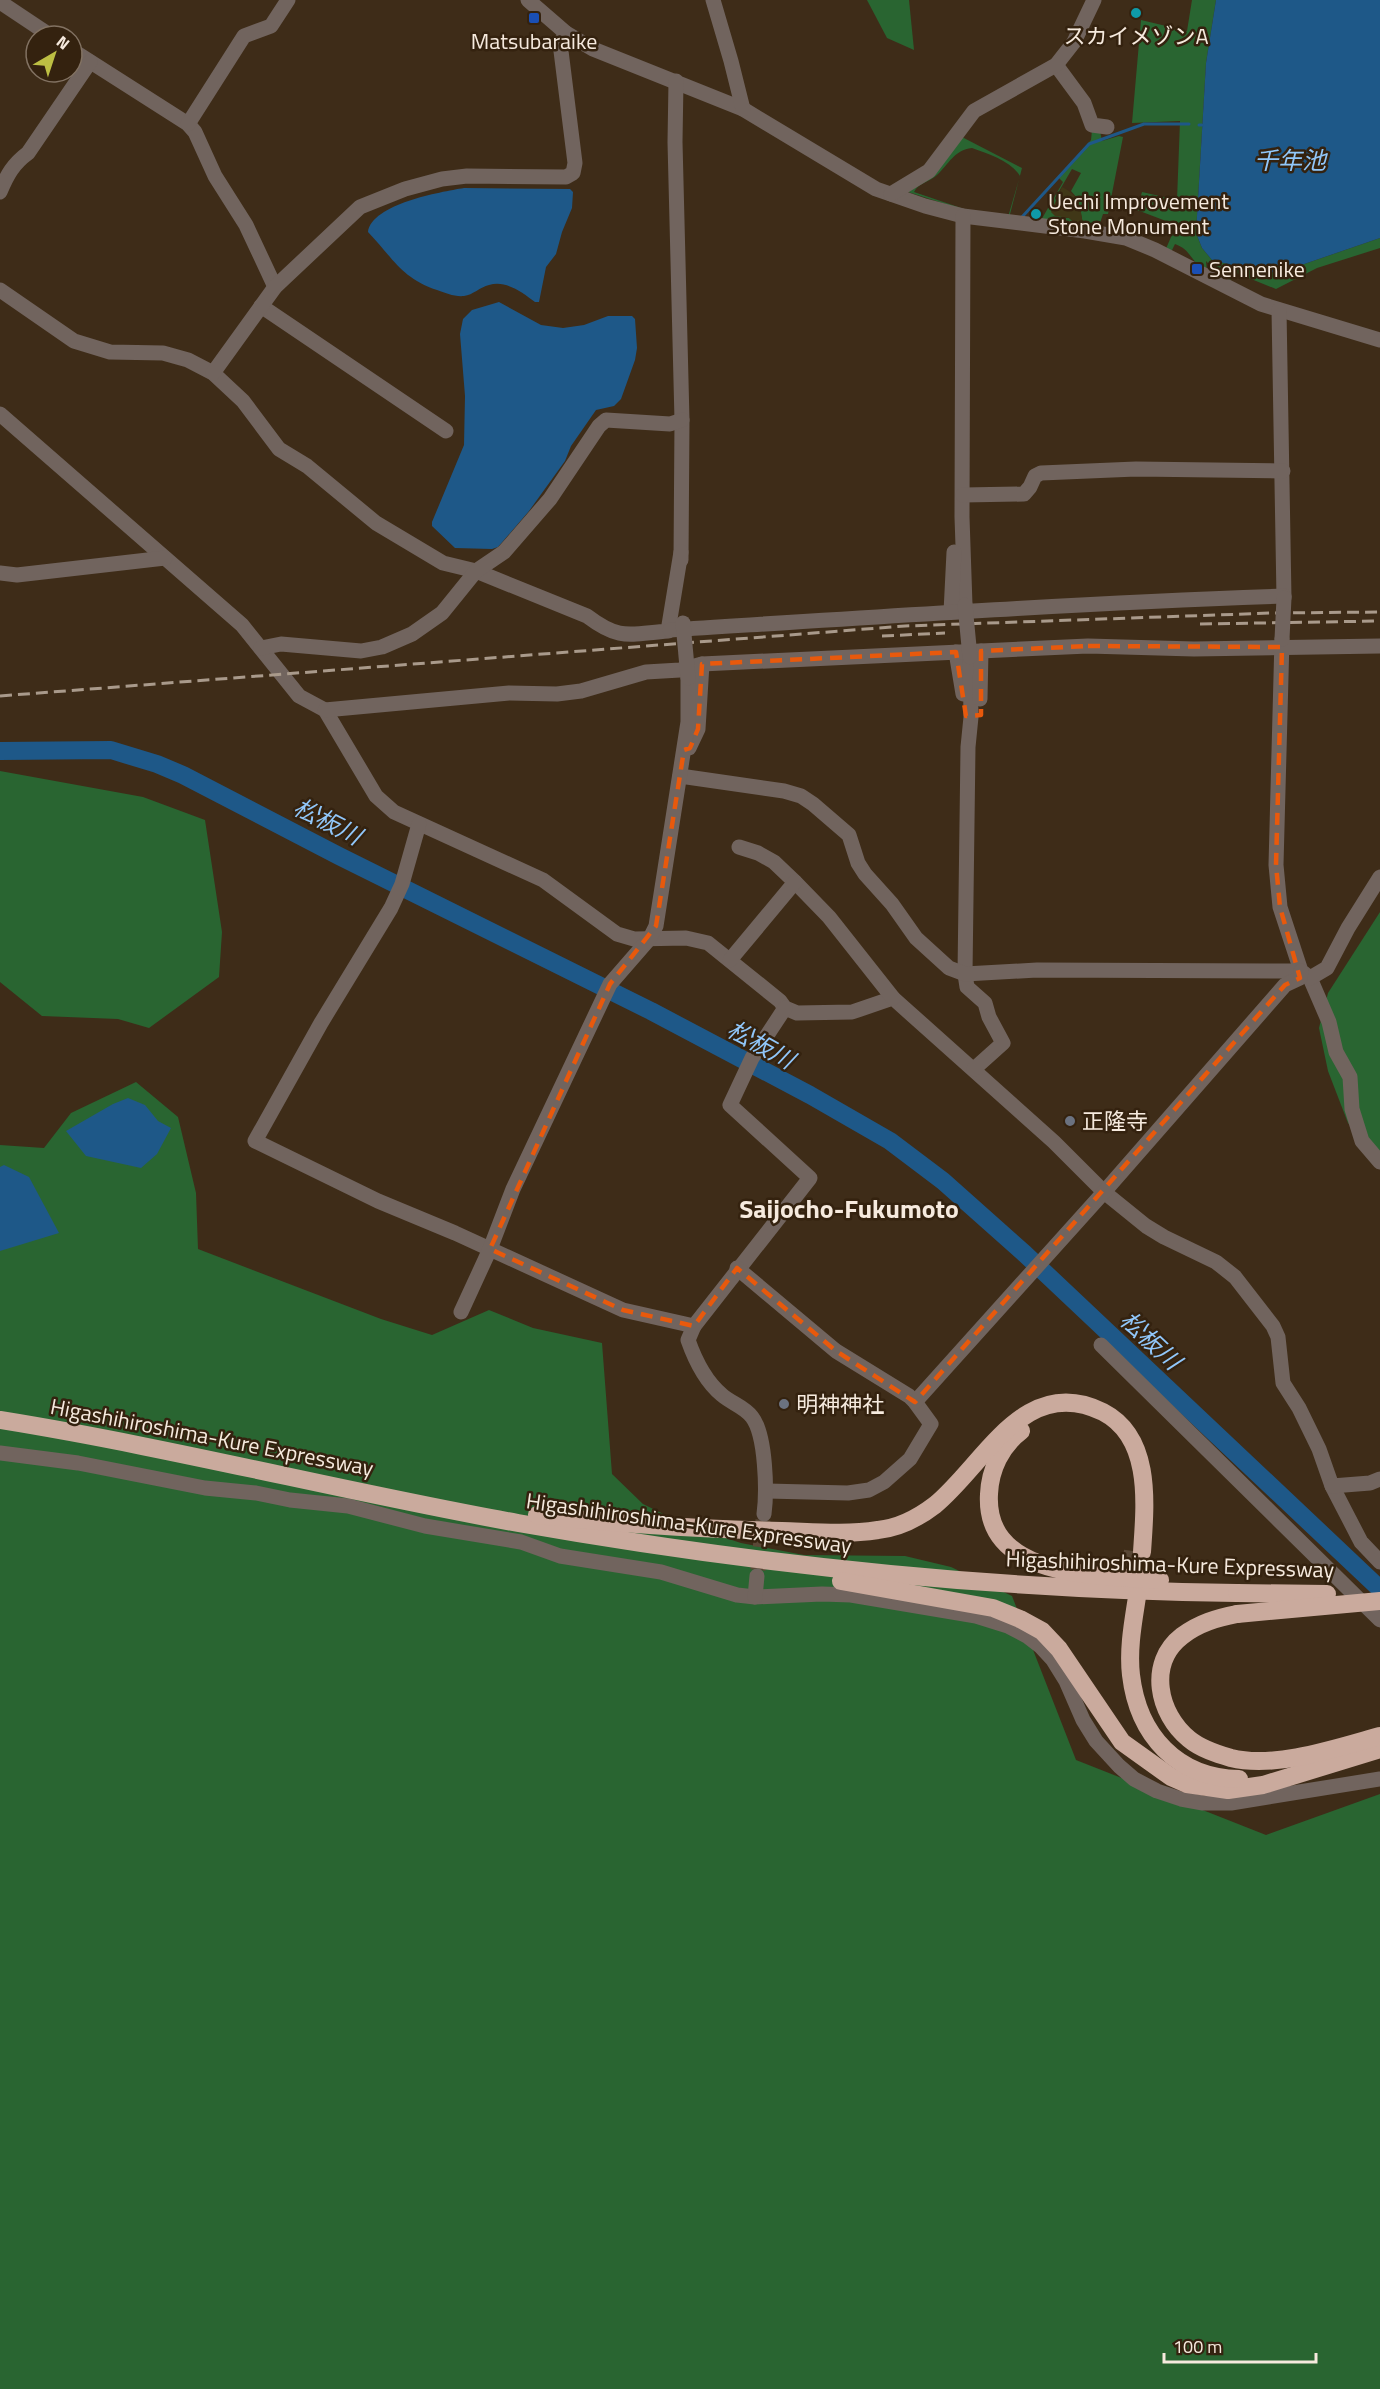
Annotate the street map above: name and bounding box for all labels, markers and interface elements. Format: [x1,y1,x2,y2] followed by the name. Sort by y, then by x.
[1129,6,1143,20] marker: スカイメゾンA
[527,11,541,25] marker: Matsubaraike
[1063,19,1209,53] place label: スカイメゾンA
[24,24,84,84] north arrow
[471,24,597,58] place label: Matsubaraike
[52,30,75,55] text: N
[1254,142,1328,178] water label: 千年池
[1048,184,1229,243] place label: Uechi Improvement Stone Monument
[1029,207,1043,221] marker: Uechi Improvement Stone Monument
[1209,252,1305,286] place label: Sennenike
[1190,262,1204,276] marker: Sennenike
[288,789,371,855] water label: 松板川
[721,1011,804,1079] water label: 松板川
[1082,1104,1148,1138] place label: 正隆寺
[1063,1114,1077,1128] marker: 正隆寺
[739,1189,959,1228] district label: Saijocho-Fukumoto
[1112,1302,1192,1380] water label: 松板川
[796,1387,884,1421] place label: 明神神社
[48,1389,377,1485] street label: Higashihiroshima-Kure Expressway
[777,1397,791,1411] marker: 明神神社
[524,1483,854,1563] street label: Higashihiroshima-Kure Expressway
[1005,1541,1335,1587] street label: Higashihiroshima-Kure Expressway
[1164,2326,1316,2364] scale bar
[1173,2333,1222,2360] text: 100 m

